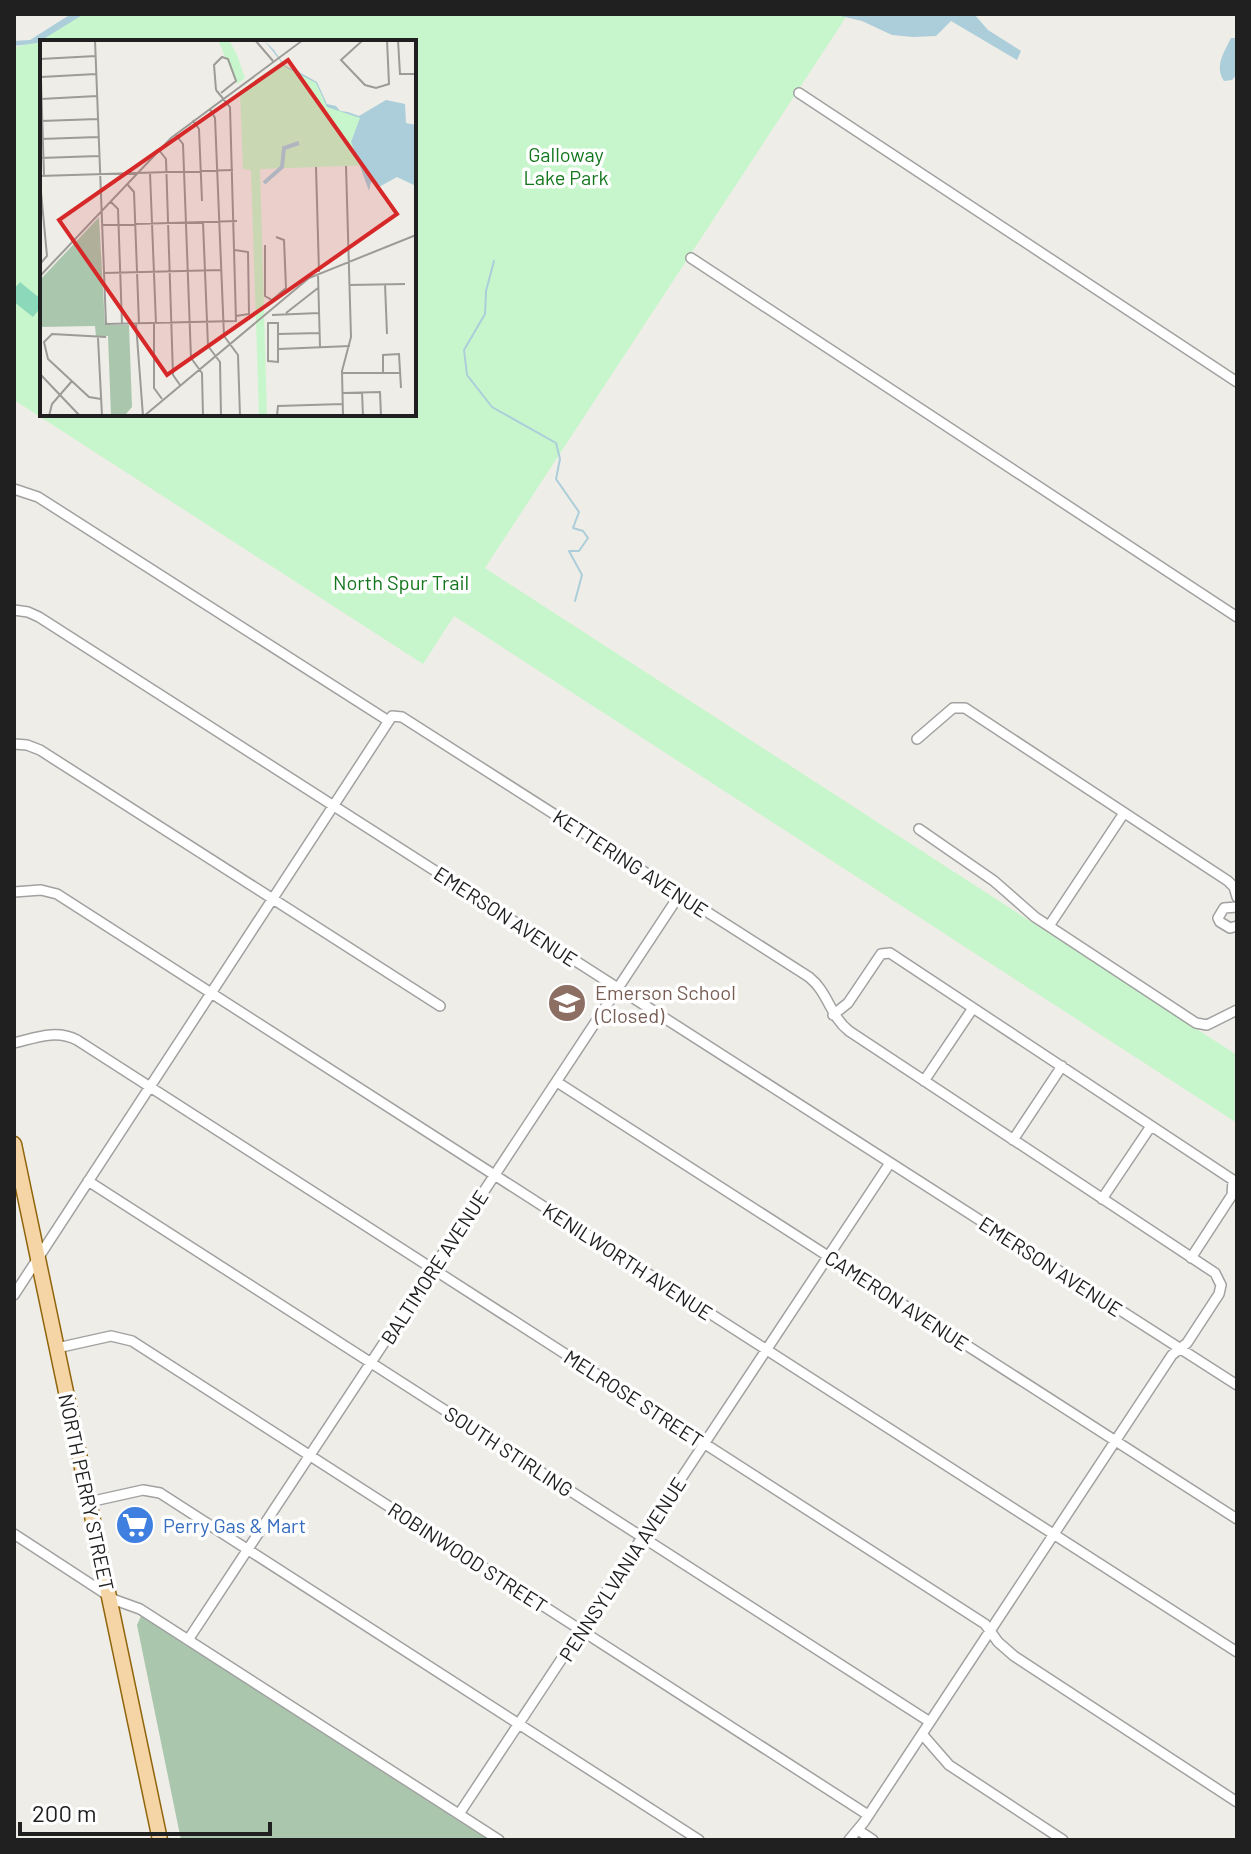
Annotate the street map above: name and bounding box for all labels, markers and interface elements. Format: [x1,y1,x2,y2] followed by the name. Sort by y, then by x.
[40,40,416,416] inset map
[523,142,609,189] park label: Galloway Lake Park
[333,570,469,594] park label: North Spur Trail
[549,804,713,922] street label: KETTERING AVENUE
[430,861,582,971] street label: EMERSON AVENUE
[594,980,736,1027] place label: Emerson School (Closed)
[546,982,588,1024] school or university icon: Emerson School (Closed)
[375,1186,493,1348] street label: BALTIMORE AVENUE
[539,1197,717,1325] street label: KENILWORTH AVENUE
[975,1211,1127,1321] street label: EMERSON AVENUE
[821,1245,973,1355] street label: CAMERON AVENUE
[560,1344,708,1452] street label: MELROSE STREET
[54,1391,120,1593] street label: NORTH PERRY STREET
[440,1401,578,1501] street label: SOUTH STIRLING
[554,1473,690,1665] street label: PENNSYLVANIA AVENUE
[384,1497,552,1617] street label: ROBINWOOD STREET
[114,1504,156,1546] supermarket icon: Perry Gas & Mart
[163,1513,306,1537] place label: Perry Gas & Mart
[20,1786,270,1836] scale bar
[32,1798,97,1827] text: 200 m

